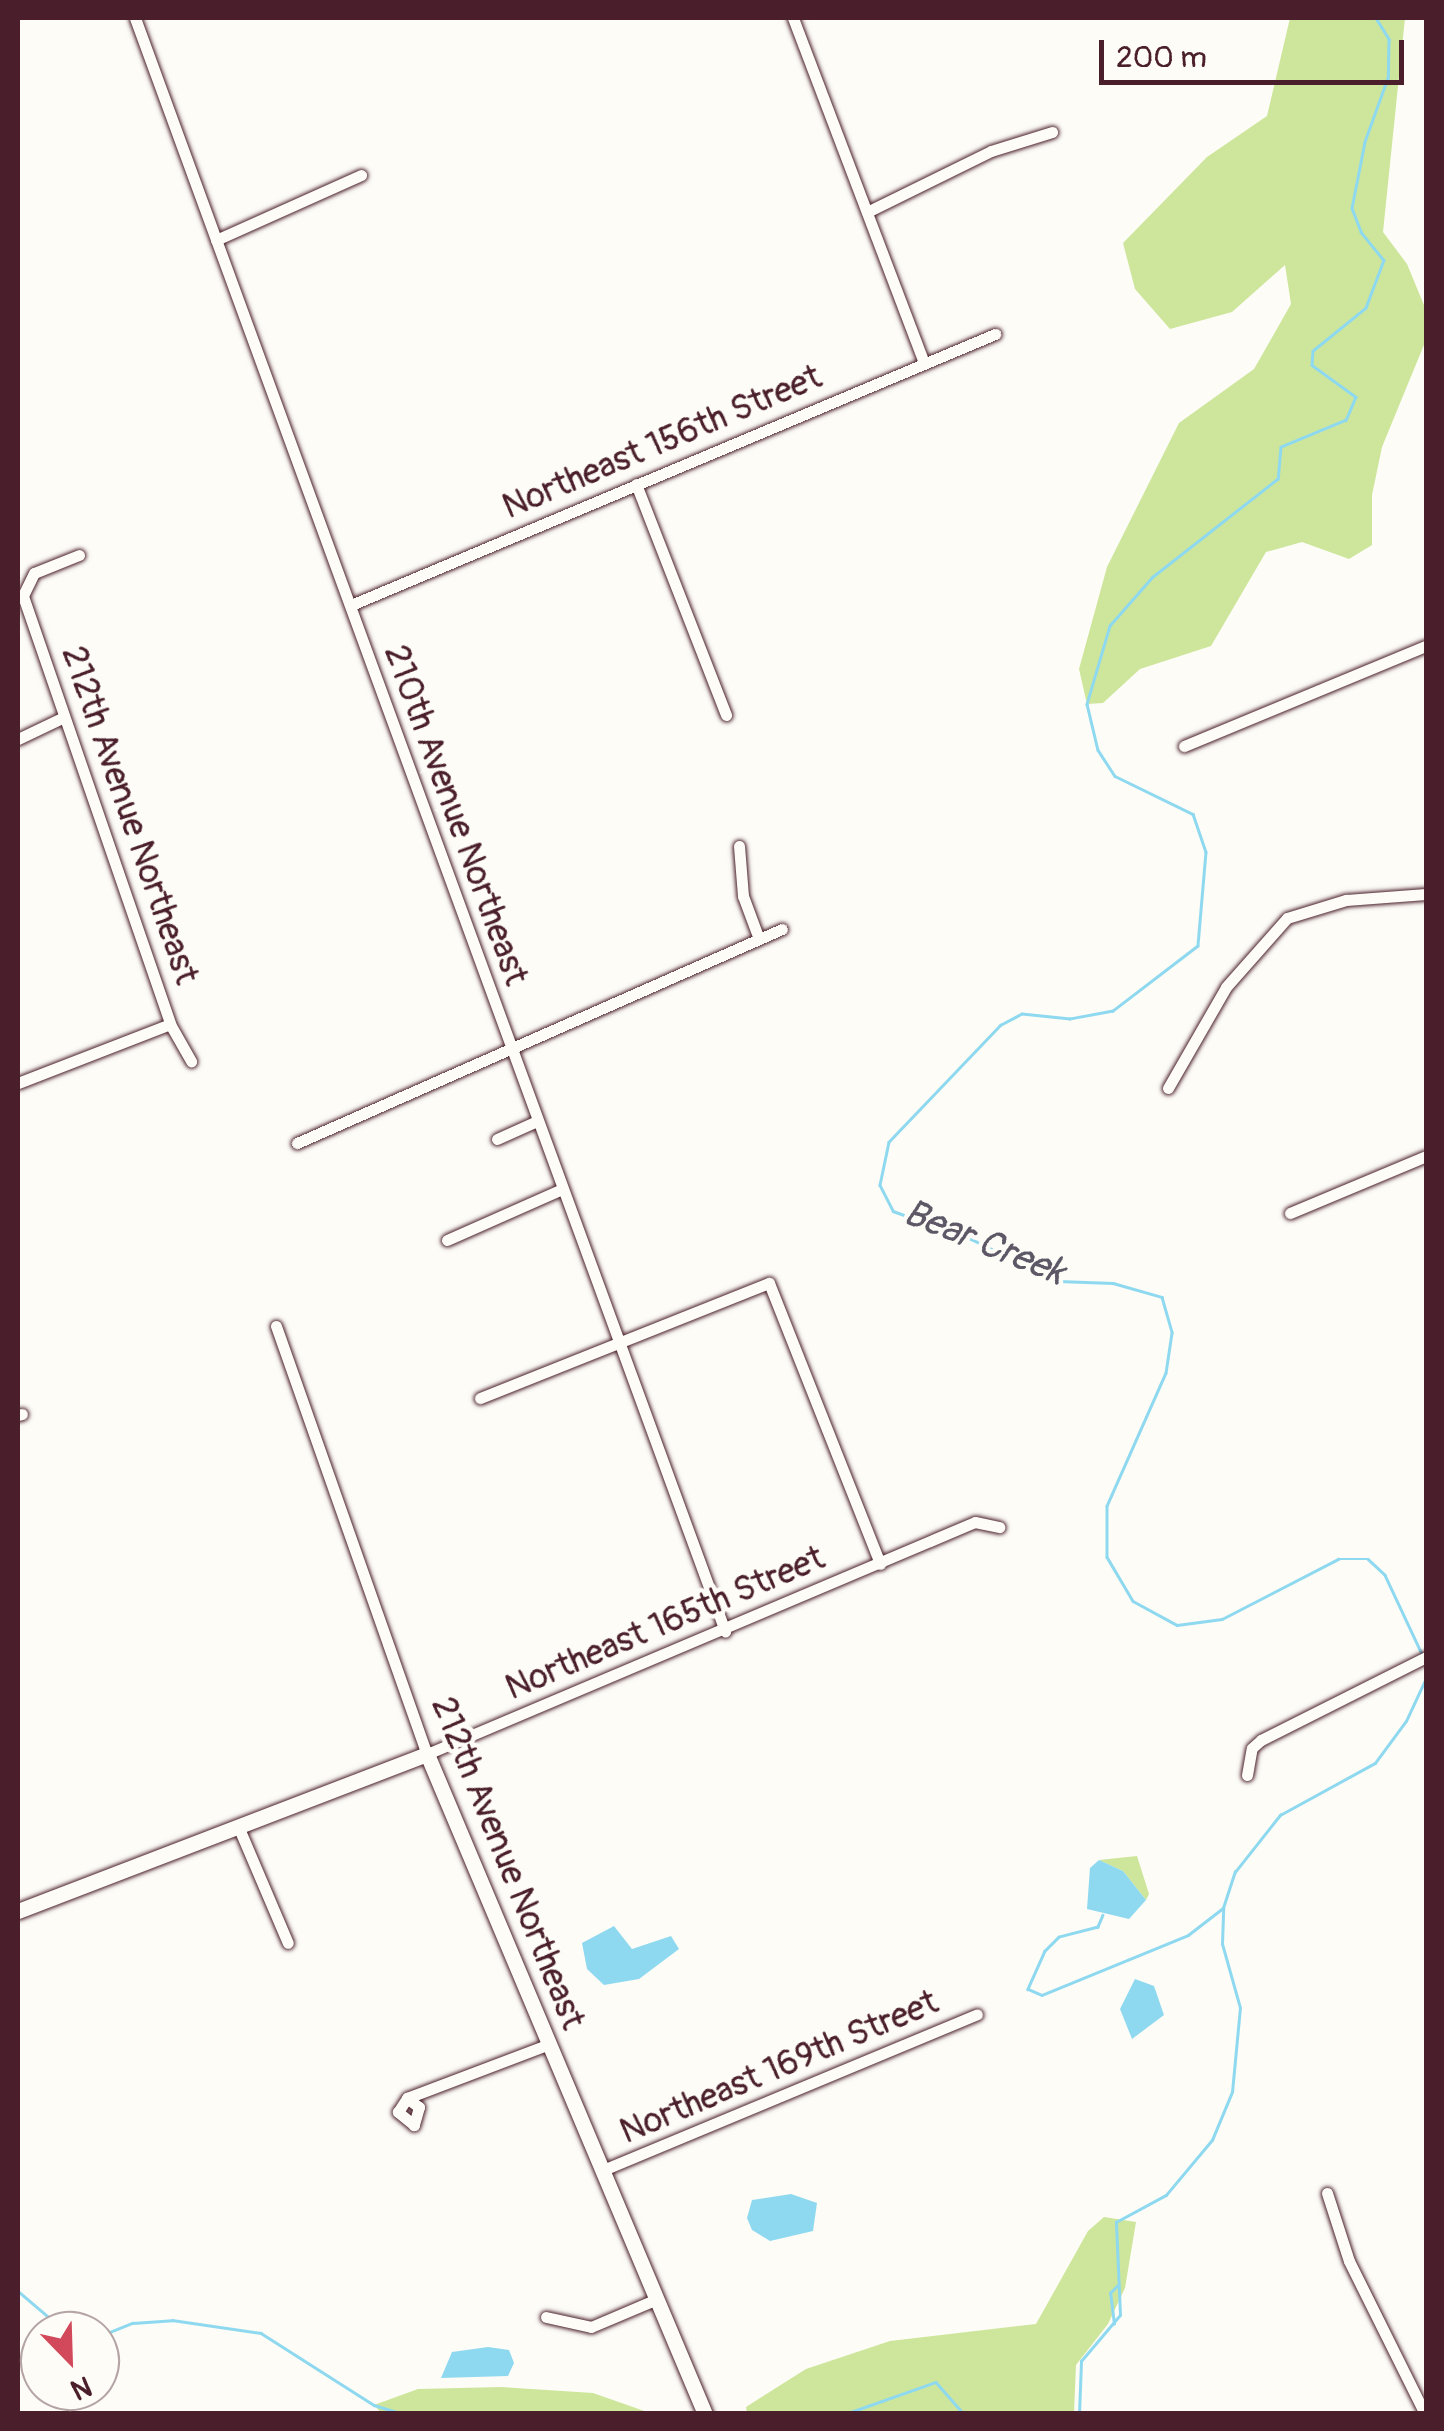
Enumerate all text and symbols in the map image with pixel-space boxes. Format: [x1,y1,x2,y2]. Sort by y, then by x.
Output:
scale bar [1104,20,1409,82]
text: 200 m [1116,39,1207,76]
street label: Northeast 156th Street [496,356,828,528]
street label: 210th Avenue Northeast [375,639,537,991]
street label: 212th Avenue Northeast [52,640,208,990]
water label: Bear Creek [897,1190,1071,1296]
street label: Northeast 165th Street [499,1537,831,1709]
street label: 212th Avenue Northeast [422,1691,594,2035]
street label: Northeast 169th Street [614,1981,944,2153]
north arrow [20,2311,120,2411]
text: N [66,2367,97,2407]

